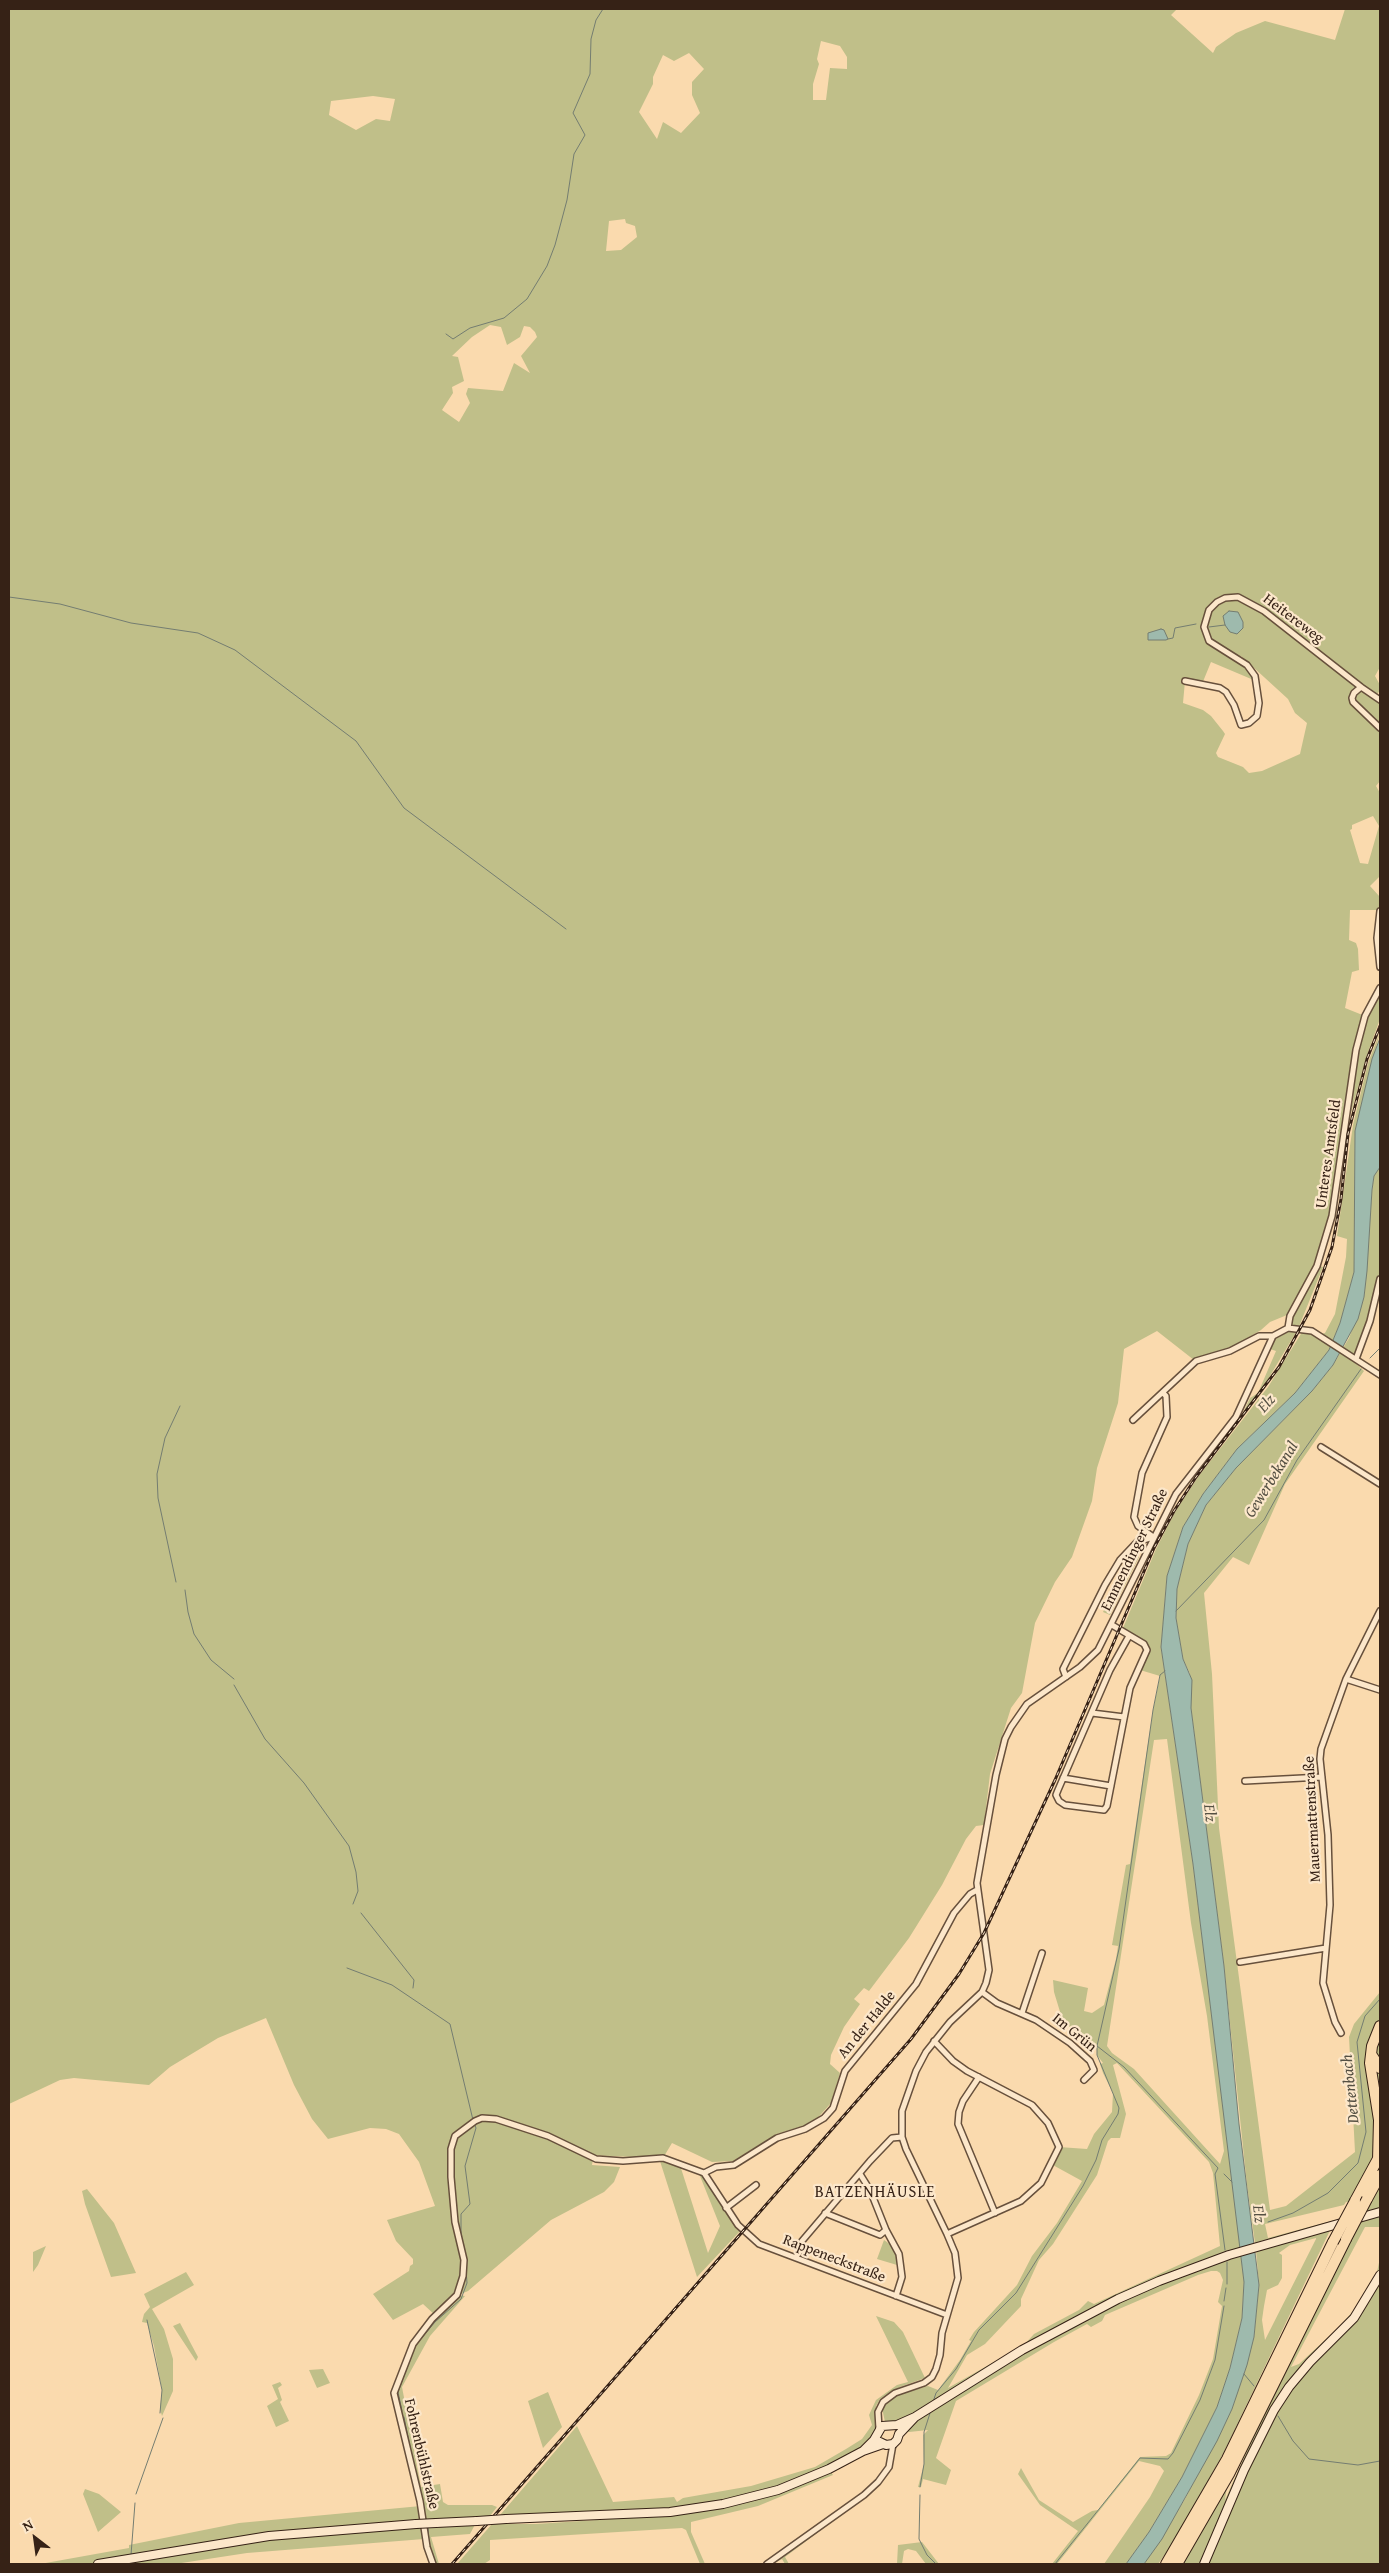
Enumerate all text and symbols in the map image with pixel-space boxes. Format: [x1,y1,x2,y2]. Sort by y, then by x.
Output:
street label: Heitereweg [1259,590,1327,648]
street label: Unteres Amtsfeld [1312,1099,1346,1209]
water label: Elz [1254,1391,1280,1417]
water label: Gewerbekanal [1241,1439,1303,1521]
street label: Emmendinger Straße [1098,1486,1172,1614]
street label: Mauermattenstraße [1301,1755,1325,1883]
water label: Elz [1198,1803,1220,1823]
street label: An der Halde [834,1988,900,2062]
street label: Im Grün [1048,2010,1100,2056]
water label: Dettenbach [1338,2053,1364,2125]
district label: BATZENHÄUSLE [813,2183,937,2203]
water label: Elz [1247,2204,1269,2224]
street label: Rappeneckstraße [780,2231,888,2287]
street label: Fohrenbühlstraße [400,2397,442,2511]
north arrow [10,2513,60,2563]
text: N [18,2514,37,2536]

